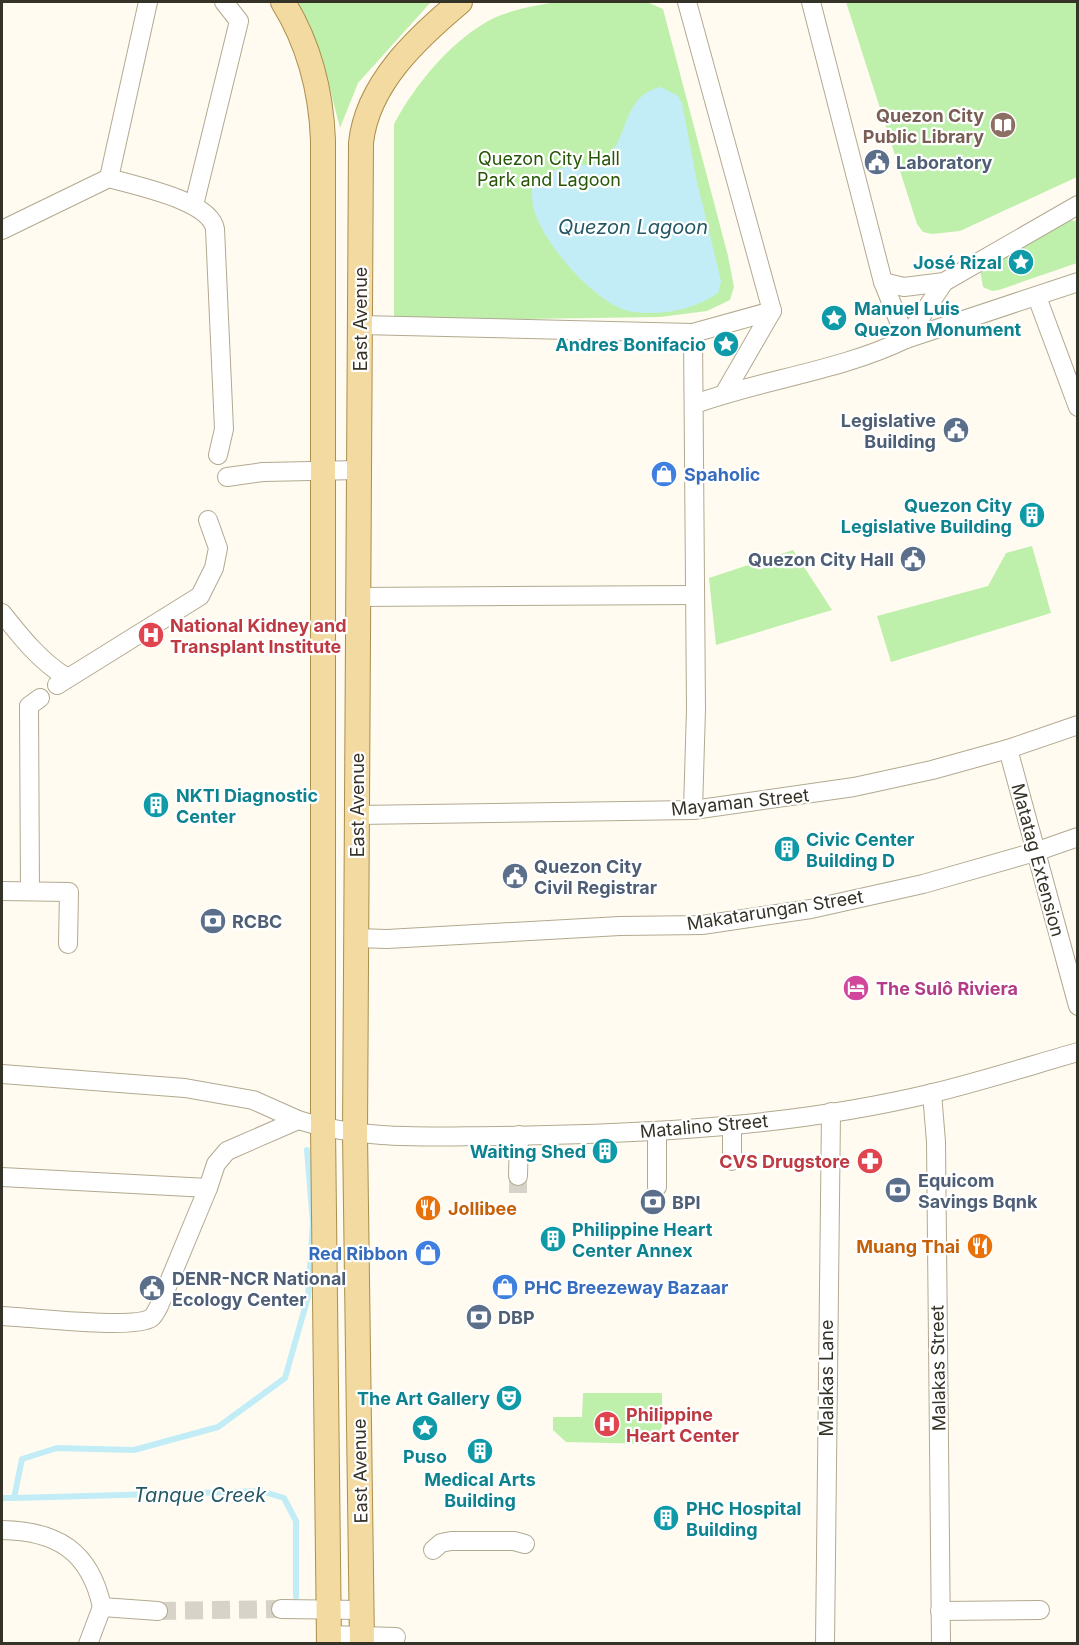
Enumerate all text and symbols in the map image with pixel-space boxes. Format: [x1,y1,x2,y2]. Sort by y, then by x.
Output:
place label: Quezon City Public Library [863,105,984,147]
library icon: Quezon City Public Library [988,110,1018,140]
public building icon: Laboratory [862,147,892,177]
park label: Quezon City Hall Park and Lagoon [477,148,621,190]
place label: Laboratory [896,152,993,173]
water label: Quezon Lagoon [558,215,708,239]
place icon: José Rizal [1006,247,1036,277]
place label: José Rizal [913,252,1002,273]
street label: East Avenue [350,267,371,371]
place label: Manuel Luis Quezon Monument [854,298,1022,340]
place icon: Manuel Luis Quezon Monument [819,303,849,333]
place icon: Andres Bonifacio [711,329,741,359]
place label: Andres Bonifacio [555,334,706,355]
place label: Legislative Building [841,410,936,452]
public building icon: Legislative Building [941,415,971,445]
shop icon: Spaholic [649,459,679,489]
place label: Spaholic [684,464,760,485]
place label: Quezon City Legislative Building [841,495,1012,537]
building icon: Quezon City Legislative Building [1017,500,1047,530]
public building icon: Quezon City Hall [898,544,928,574]
place label: Quezon City Hall [748,549,894,570]
place label: National Kidney and Transplant Institute [170,615,346,657]
hospital icon: National Kidney and Transplant Institute [136,620,166,650]
street label: East Avenue [347,753,368,857]
street label: Matatag Extension [1007,781,1069,939]
street label: Mayaman Street [670,784,810,820]
place label: NKTI Diagnostic Center [176,785,318,827]
building icon: NKTI Diagnostic Center [141,790,171,820]
place label: Civic Center Building D [806,829,914,871]
building icon: Civic Center Building D [772,834,802,864]
place label: Quezon City Civil Registrar [534,856,657,898]
public building icon: Quezon City Civil Registrar [500,861,530,891]
street label: Makatarungan Street [685,886,865,934]
bank icon: RCBC [198,906,228,936]
place label: RCBC [232,911,282,932]
hotel icon: The Sulô Riviera [841,973,871,1003]
place label: The Sulô Riviera [876,978,1018,999]
street label: Matalino Street [639,1110,769,1142]
building icon: Waiting Shed [590,1136,620,1166]
place label: Waiting Shed [470,1141,586,1162]
pharmacy icon: CVS Drugstore [855,1146,885,1176]
place label: CVS Drugstore [719,1151,850,1172]
place label: Equicom Savings Bqnk [918,1170,1038,1212]
bank icon: Equicom Savings Bqnk [883,1175,913,1205]
bank icon: BPI [638,1187,668,1217]
place label: BPI [672,1192,701,1213]
restaurant icon: Jollibee [413,1193,443,1223]
place label: Jollibee [448,1198,517,1219]
place label: Philippine Heart Center Annex [572,1219,713,1261]
building icon: Philippine Heart Center Annex [538,1224,568,1254]
restaurant icon: Muang Thai [965,1231,995,1261]
place label: Muang Thai [856,1236,960,1257]
shop icon: Red Ribbon [413,1238,443,1268]
place label: Red Ribbon [308,1243,408,1264]
place label: DENR-NCR National Ecology Center [172,1268,346,1310]
shop icon: PHC Breezeway Bazaar [490,1272,520,1302]
public building icon: DENR-NCR National Ecology Center [137,1273,167,1303]
place label: PHC Breezeway Bazaar [524,1277,728,1298]
bank icon: DBP [464,1302,494,1332]
street label: Malakas Street [926,1305,950,1431]
place label: DBP [498,1307,535,1328]
street label: Malakas Lane [816,1320,837,1436]
theatre icon: The Art Gallery [494,1383,524,1413]
place label: The Art Gallery [357,1388,490,1409]
place label: Philippine Heart Center [626,1404,739,1446]
hospital icon: Philippine Heart Center [592,1409,622,1439]
place icon: Puso [410,1413,440,1443]
street label: East Avenue [349,1419,371,1523]
building icon: Medical Arts Building [465,1436,495,1466]
place label: Puso [403,1446,447,1467]
place label: Medical Arts Building [424,1469,536,1511]
water label: Tanque Creek [134,1483,267,1507]
place label: PHC Hospital Building [686,1498,802,1540]
building icon: PHC Hospital Building [651,1503,681,1533]

